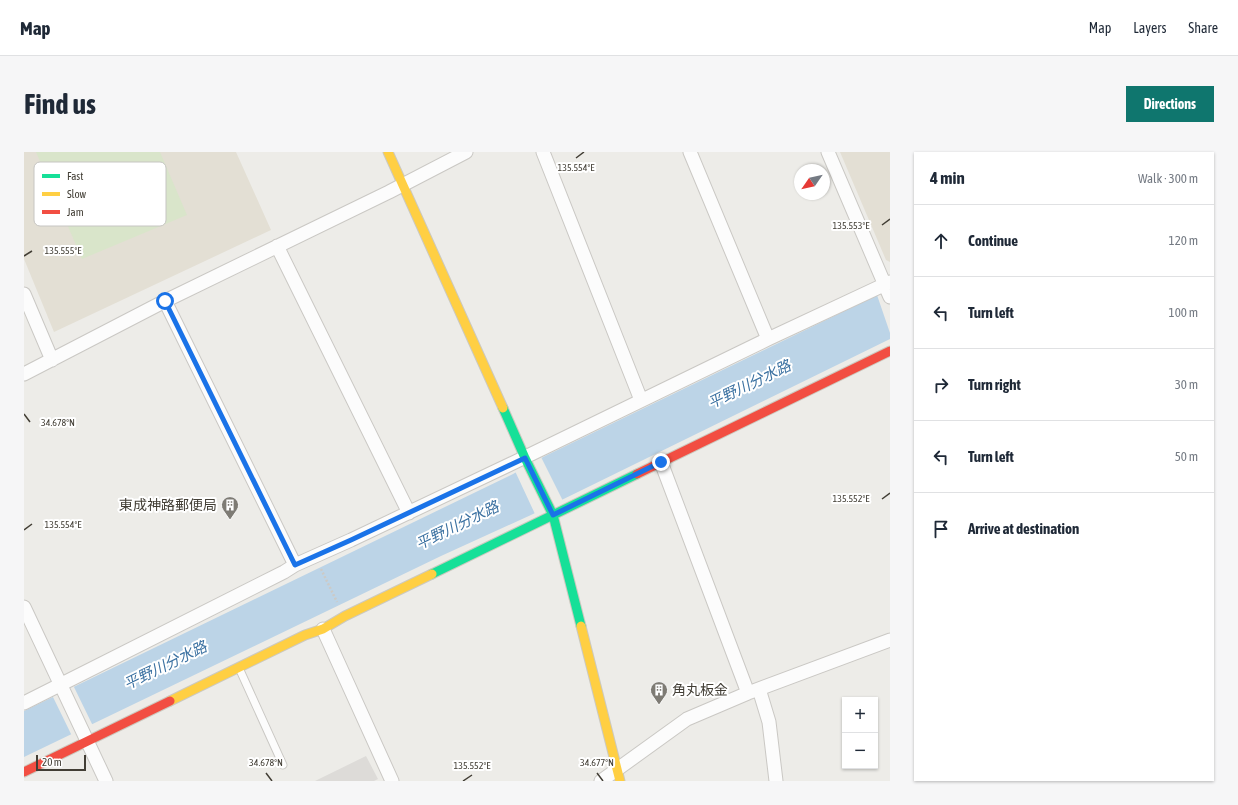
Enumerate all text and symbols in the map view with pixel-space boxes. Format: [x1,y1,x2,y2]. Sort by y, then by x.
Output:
text: Map [20,17,51,39]
text: Map [1089,20,1111,36]
text: Layers [1133,20,1166,36]
text: Share [1188,20,1218,36]
button: Directions [1126,86,1214,122]
text: Find us [24,88,96,120]
legend [34,162,166,226]
text: 135.554°E [558,162,595,173]
north arrow [794,164,830,200]
text: 4 min [930,168,965,188]
text: Fast [67,170,83,182]
text: Walk · 300 m [1138,171,1198,186]
text: Slow [67,188,86,200]
text: Jam [67,206,84,218]
text: 135.553°E [833,220,870,231]
icon: ahead [930,230,952,252]
text: Continue [968,232,1018,249]
text: 120 m [1169,233,1198,248]
text: 135.555°E [45,245,82,256]
route start [156,292,174,310]
icon: left [930,302,952,324]
text: Turn left [968,304,1014,321]
text: 100 m [1169,305,1198,320]
water label: 平野川分水路 [705,356,795,411]
icon: right [930,374,952,396]
text: Turn right [968,376,1021,393]
text: 30 m [1175,377,1198,392]
text: 34.678°N [41,417,75,428]
icon: left [930,446,952,468]
text: Turn left [968,448,1014,465]
text: 50 m [1175,449,1198,464]
route end [652,453,670,471]
text: 135.552°E [833,493,870,504]
building icon: 東成神路郵便局 [220,495,240,520]
place label: 東成神路郵便局 [119,497,217,513]
water label: 平野川分水路 [413,497,503,552]
icon: arrive [930,518,952,540]
text: 135.554°E [45,519,82,530]
text: Arrive at destination [968,520,1079,537]
water label: 平野川分水路 [121,637,211,692]
building icon: 角丸板金 [649,680,669,705]
place label: 角丸板金 [672,682,728,698]
map controls [842,697,878,769]
button: + [842,697,878,733]
button: − [842,733,878,769]
scale bar [36,753,86,772]
text: 20 m [42,756,62,768]
text: 34.678°N [249,757,283,768]
text: 34.677°N [580,757,614,768]
text: 135.552°E [454,760,491,771]

